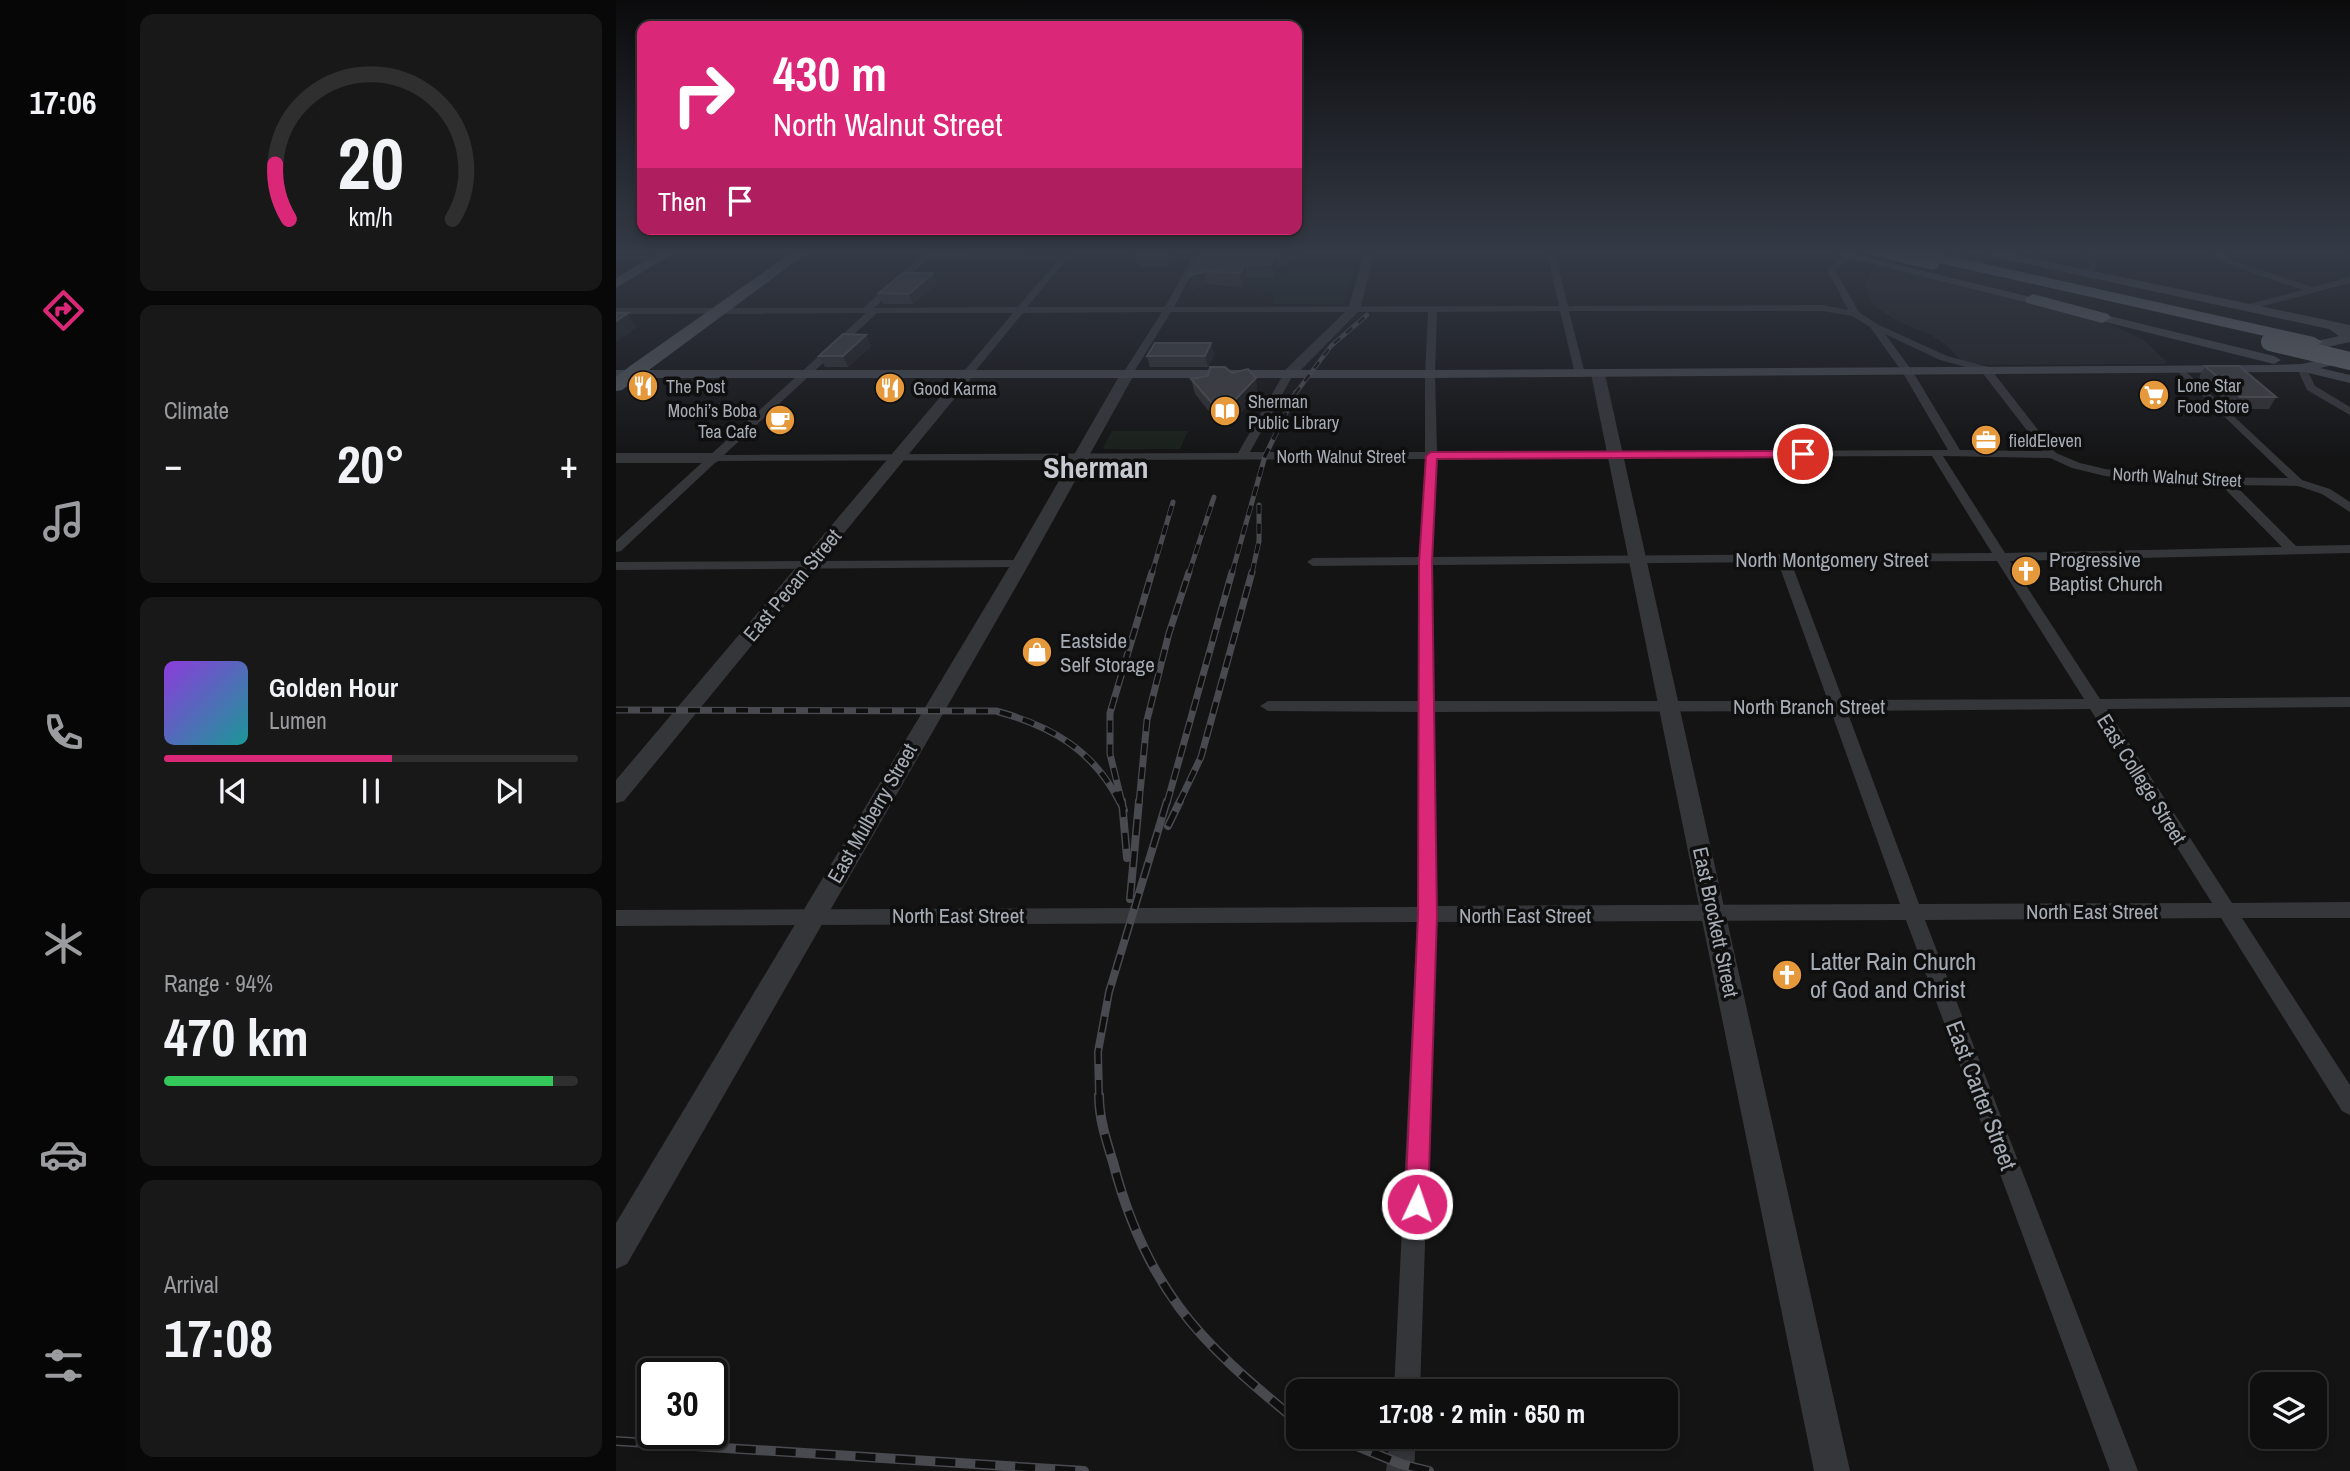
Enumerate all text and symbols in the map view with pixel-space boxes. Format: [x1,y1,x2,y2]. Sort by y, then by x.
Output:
text: 430 m [773,40,887,106]
icon: right [658,49,749,140]
text: 17:06 [29,81,97,124]
text: North Walnut Street [773,103,1002,146]
text: 20 [338,114,404,212]
icon: arrive [721,182,759,220]
text: Then [658,184,707,219]
text: km/h [349,200,393,234]
icon: directions [39,286,88,335]
restaurant icon: The Post [626,369,660,403]
restaurant icon: Good Karma [873,371,907,405]
place label: Lone Star Food Store [2177,373,2249,419]
place label: The Post [666,374,725,399]
place label: Good Karma [913,376,997,401]
supermarket icon: Lone Star Food Store [2137,378,2171,412]
place label: Sherman Public Library [1248,389,1340,435]
library icon: Sherman Public Library [1208,394,1242,428]
text: Climate [164,395,229,426]
place label: Mochi’s Boba Tea Cafe [668,398,757,444]
cafe icon: Mochi’s Boba Tea Cafe [763,403,797,437]
office icon: fieldEleven [1969,423,2003,457]
pin [1773,424,1833,484]
place label: fieldEleven [2009,428,2082,453]
text: 20° [337,429,405,499]
icon: arrive [1784,435,1822,473]
text: − [164,439,182,490]
text: + [560,439,578,490]
street label: North Walnut Street [1276,444,1406,469]
district label: Sherman [1043,447,1149,487]
street label: North Walnut Street [2112,461,2242,493]
icon: music [39,497,88,546]
street label: East Pecan Street [736,522,848,647]
street label: North Montgomery Street [1735,545,1929,574]
place label: Progressive Baptist Church [2049,545,2163,598]
church icon: Progressive Baptist Church [2009,554,2043,588]
place label: Eastside Self Storage [1060,626,1155,679]
shop icon: Eastside Self Storage [1020,635,1054,669]
text: Golden Hour [269,670,398,705]
street label: North Branch Street [1733,692,1885,721]
text: Lumen [269,705,327,736]
icon: phone [39,708,88,757]
street label: East College Street [2090,708,2194,850]
street label: East Mulberry Street [820,738,924,888]
icon: previous [214,772,252,810]
icon: pause [352,772,390,810]
icon: next [490,772,528,810]
street label: East Brockett Street [1686,844,1746,1000]
street label: North East Street [2026,897,2158,926]
street label: North East Street [892,901,1024,930]
street label: North East Street [1459,901,1591,930]
icon: climate [39,919,88,968]
place label: Latter Rain Church of God and Christ [1810,945,1976,1005]
church icon: Latter Rain Church of God and Christ [1770,958,1804,992]
text: Range · 94% [164,968,273,999]
text: 470 km [164,1002,309,1072]
street label: East Carter Street [1939,1016,2025,1175]
icon: car [39,1130,88,1179]
position arrow [1380,1167,1454,1241]
text: Arrival [164,1269,219,1300]
text: 17:08 [164,1303,273,1373]
icon: filters [39,1341,88,1390]
speed limit sign: 30 [637,1358,728,1449]
map controls [2250,1372,2327,1449]
button: layers [2250,1372,2327,1449]
text: 17:08 · 2 min · 650 m [1379,1396,1585,1431]

